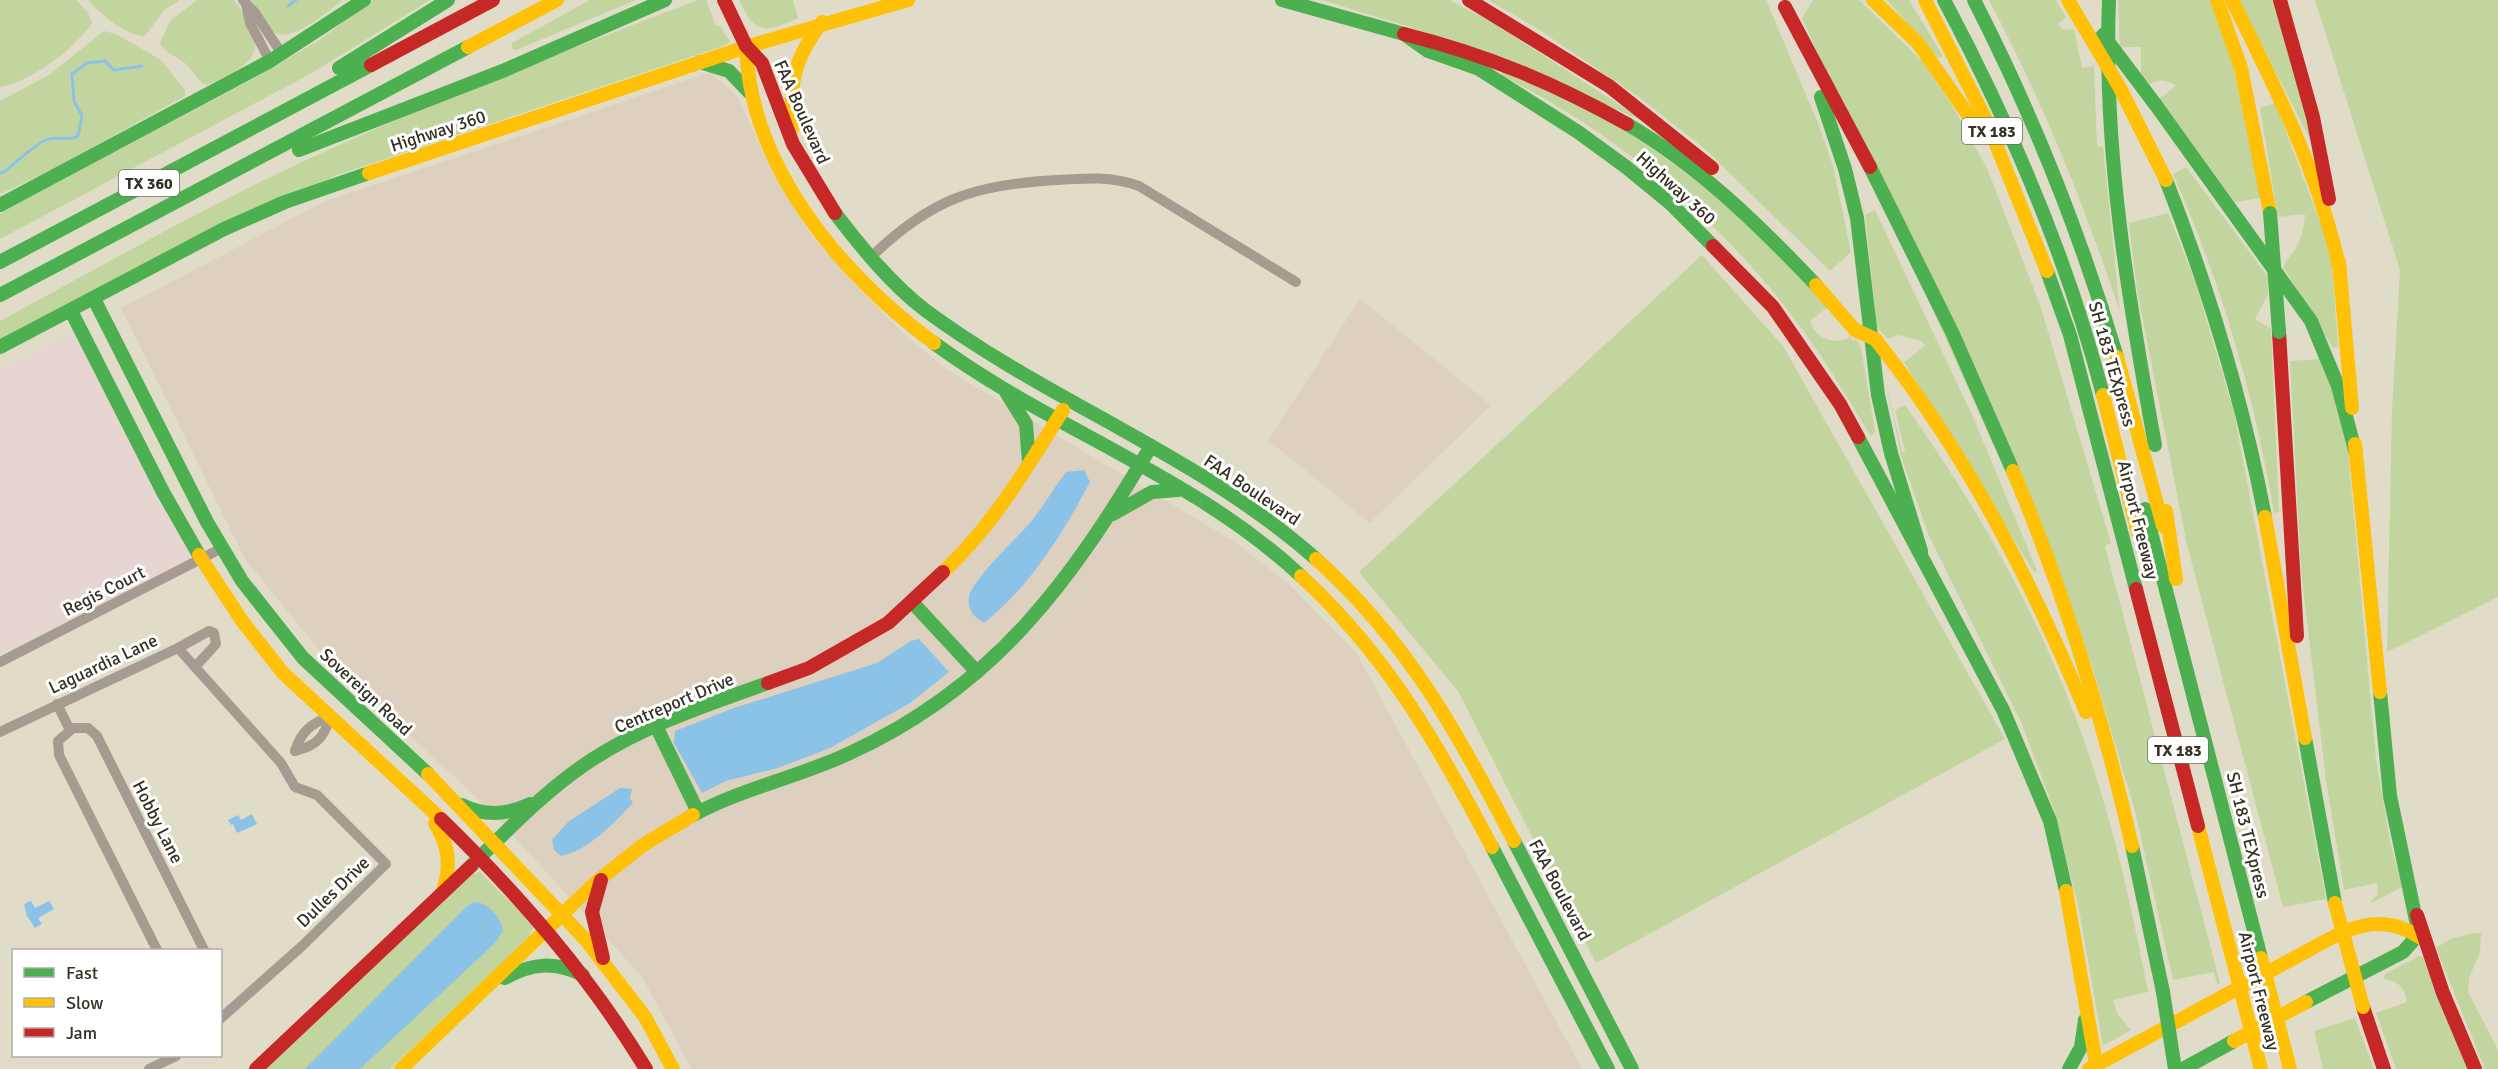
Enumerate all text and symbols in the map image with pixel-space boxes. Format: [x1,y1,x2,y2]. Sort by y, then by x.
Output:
street label: FAA Boulevard [769,57,835,167]
street label: Highway 360 [387,105,489,157]
road number: TX 183 [1962,118,2022,144]
street label: Highway 360 [1632,147,1720,229]
road number: TX 360 [119,170,179,196]
street label: SH 183 TEXpress [2084,299,2140,429]
street label: FAA Boulevard [1200,450,1304,530]
street label: Airport Freeway [2113,458,2164,582]
street label: Regis Court [59,561,149,621]
street label: Laguardia Lane [45,629,161,699]
street label: Sovereign Road [315,644,417,740]
street label: Centreport Drive [611,668,737,738]
road number: TX 183 [2148,737,2208,763]
street label: SH 183 TEXpress [2222,770,2274,901]
street label: Hobby Lane [128,777,188,867]
street label: FAA Boulevard [1524,836,1596,944]
street label: Dulles Drive [292,852,374,932]
street label: Airport Freeway [2234,929,2285,1053]
legend [12,949,222,1057]
text: Fast [66,962,98,984]
text: Slow [66,992,103,1014]
text: Jam [66,1022,97,1044]

